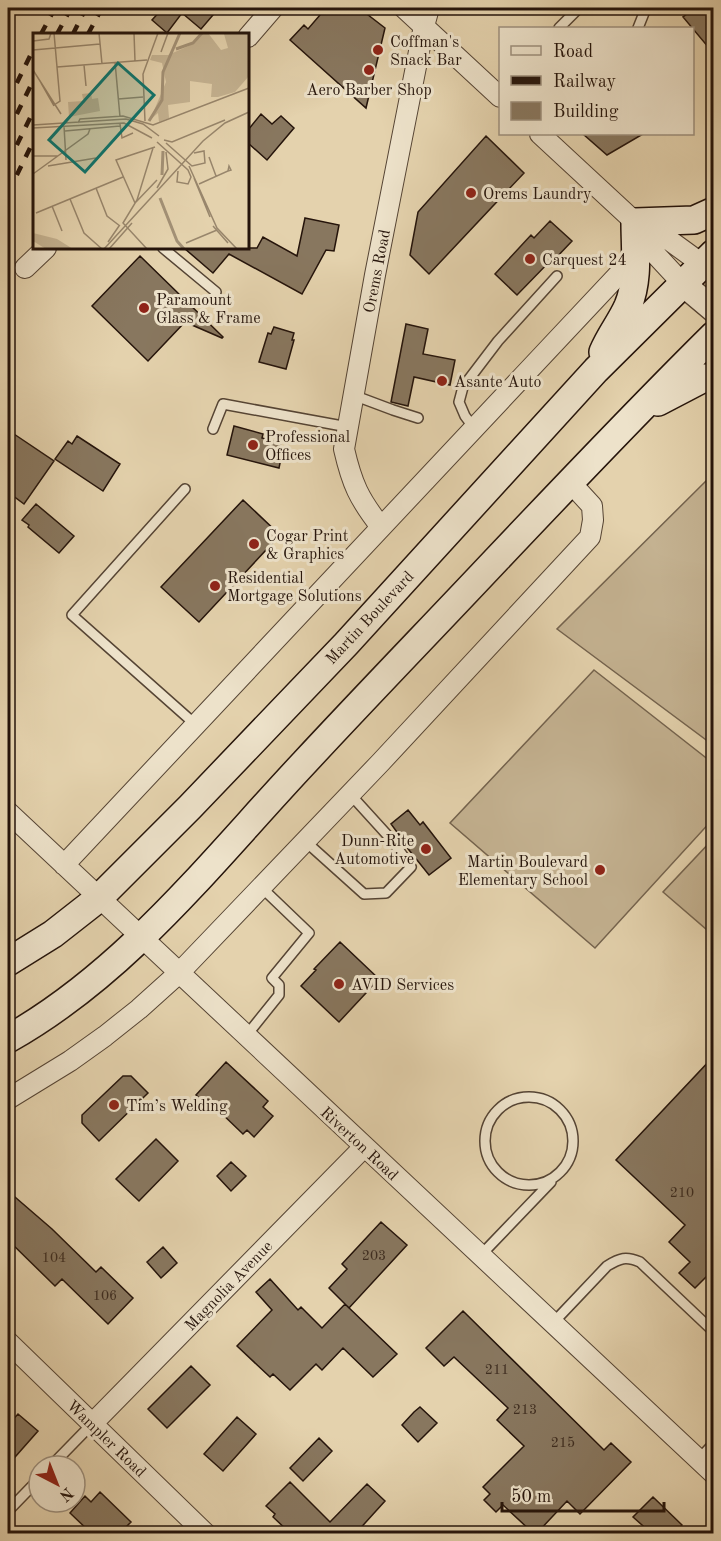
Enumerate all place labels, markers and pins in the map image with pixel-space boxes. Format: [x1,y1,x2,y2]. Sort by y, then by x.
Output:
place label: Coffman's Snack Bar [390,35,462,69]
marker: Coffman's Snack Bar [371,43,385,57]
marker: Aero Barber Shop [362,63,376,77]
place label: Aero Barber Shop [306,83,432,99]
marker: Orems Laundry [464,186,478,200]
place label: Orems Laundry [483,187,592,203]
marker: Carquest 24 [523,252,537,266]
place label: Carquest 24 [542,253,627,269]
place label: Paramount Glass & Frame [156,293,261,327]
marker: Paramount Glass & Frame [137,301,151,315]
marker: Asante Auto [435,374,449,388]
place label: Asante Auto [454,375,542,391]
place label: Professional Offices [265,430,350,464]
marker: Professional Offices [246,438,260,452]
place label: Cogar Print & Graphics [266,529,349,563]
marker: Cogar Print & Graphics [247,537,261,551]
place label: Residential Mortgage Solutions [227,571,362,605]
marker: Residential Mortgage Solutions [208,579,222,593]
place label: Dunn-Rite Automotive [334,834,414,868]
marker: Dunn-Rite Automotive [419,842,433,856]
place label: Martin Boulevard Elementary School [458,855,588,889]
marker: Martin Boulevard Elementary School [593,863,607,877]
marker: AVID Services [332,977,346,991]
place label: AVID Services [351,978,454,994]
marker: Tim’s Welding [107,1098,121,1112]
place label: Tim’s Welding [126,1099,228,1115]

